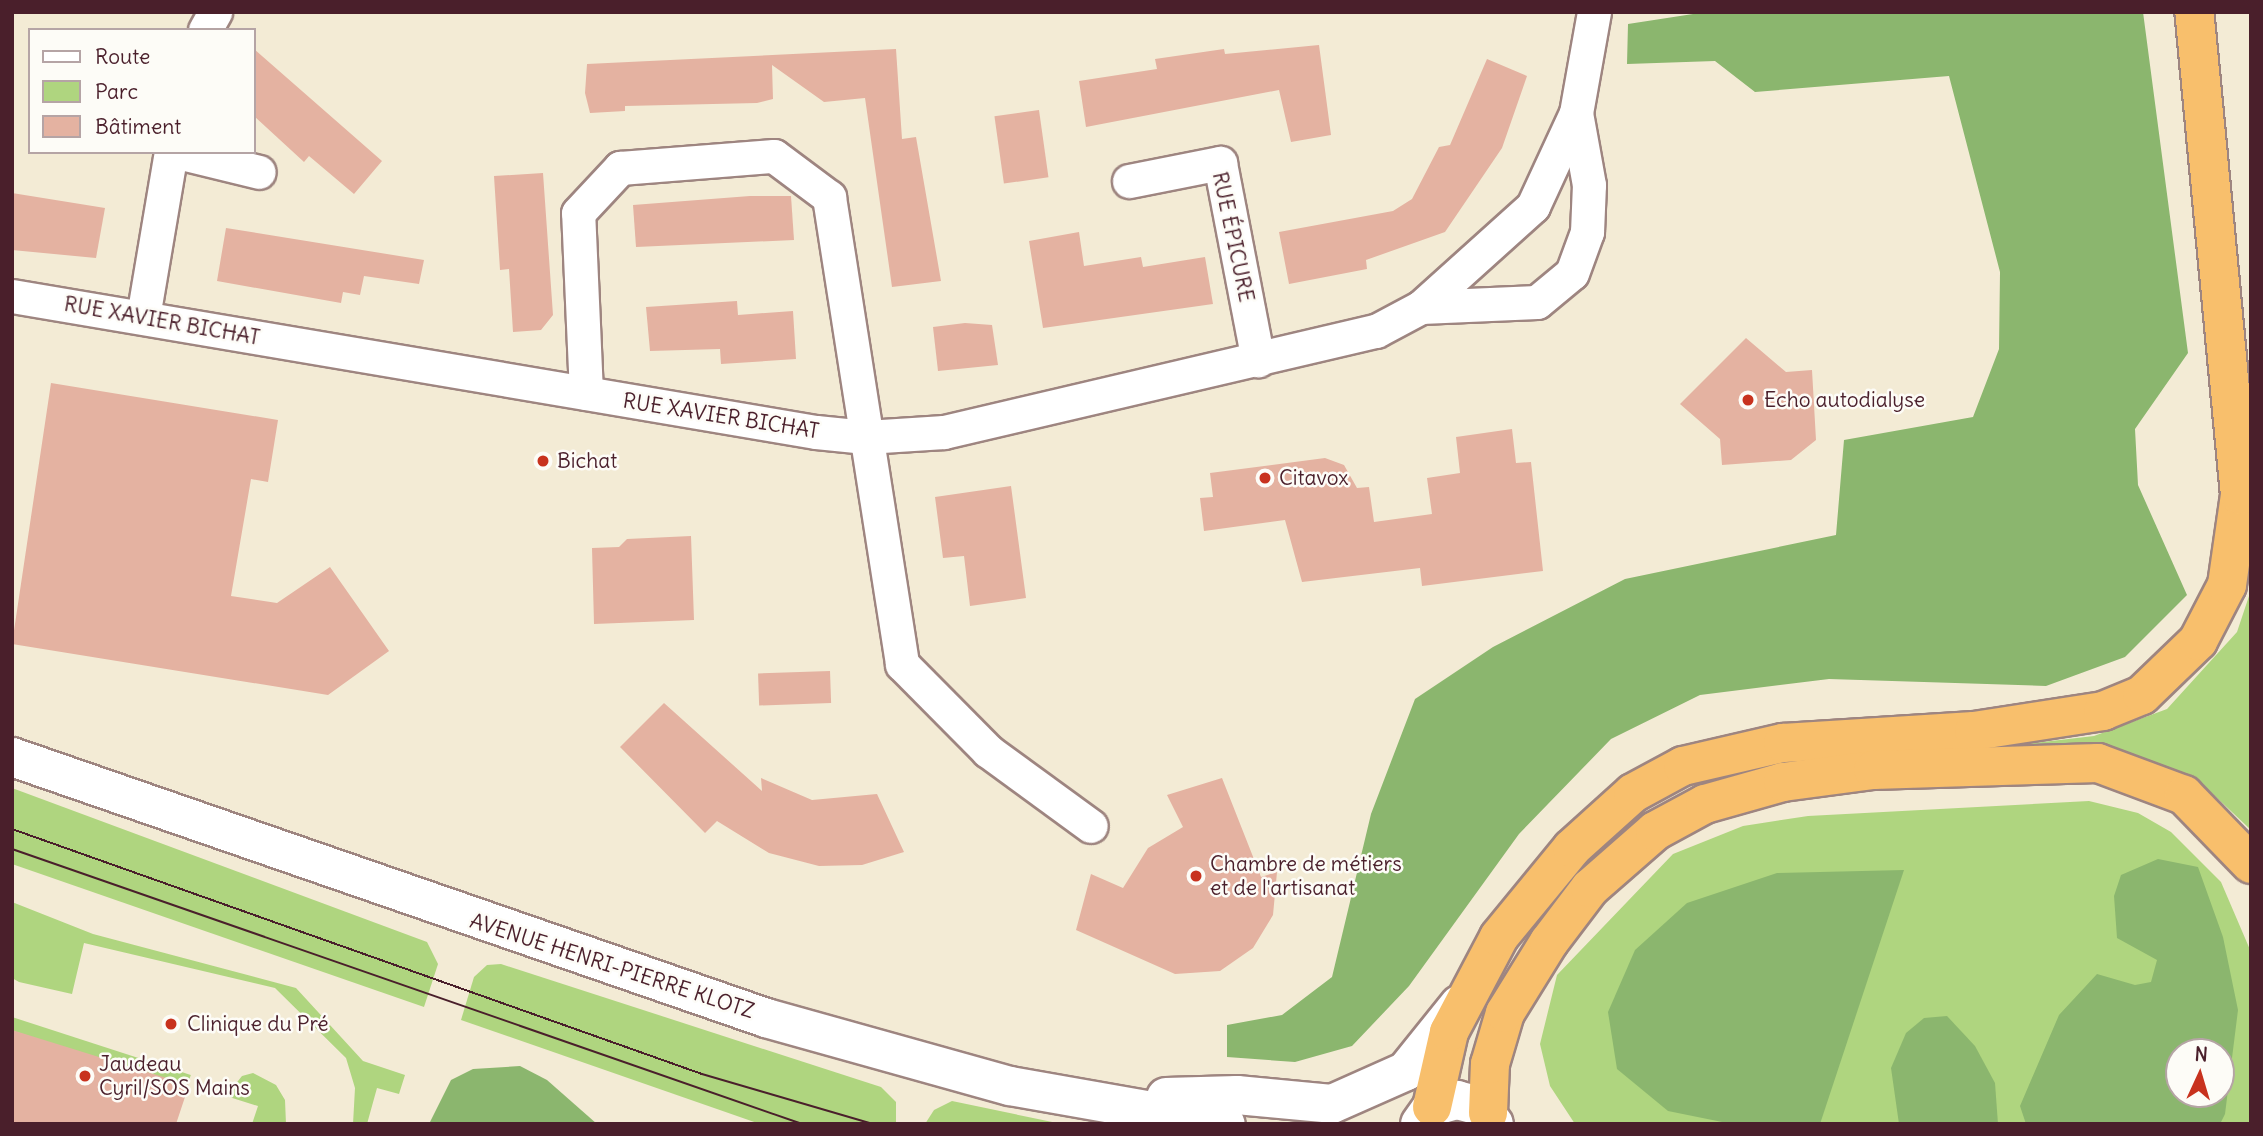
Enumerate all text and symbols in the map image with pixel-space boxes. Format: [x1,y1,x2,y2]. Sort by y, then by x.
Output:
legend [28,28,256,154]
text: Route [95,43,150,70]
text: Parc [95,78,138,105]
text: Bâtiment [95,113,181,140]
street label: RUE ÉPICURE [1207,170,1259,304]
street label: RUE XAVIER BICHAT [62,291,262,351]
place label: Echo autodialyse [1764,387,1925,413]
street label: RUE XAVIER BICHAT [621,388,821,444]
marker: Echo autodialyse [1738,390,1758,410]
place label: Bichat [557,448,617,474]
marker: Bichat [535,453,551,469]
place label: Citavox [1279,465,1349,491]
marker: Citavox [1257,470,1273,486]
place label: Chambre de métiers et de l'artisanat [1210,851,1402,901]
marker: Chambre de métiers et de l'artisanat [1188,868,1204,884]
street label: AVENUE HENRI-PIERRE KLOTZ [467,908,757,1024]
place label: Clinique du Pré [187,1011,329,1037]
marker: Clinique du Pré [161,1014,181,1034]
north arrow [2165,1038,2235,1108]
text: N [2194,1042,2209,1066]
place label: Jaudeau Cyril/SOS Mains [99,1051,250,1101]
marker: Jaudeau Cyril/SOS Mains [77,1068,93,1084]

